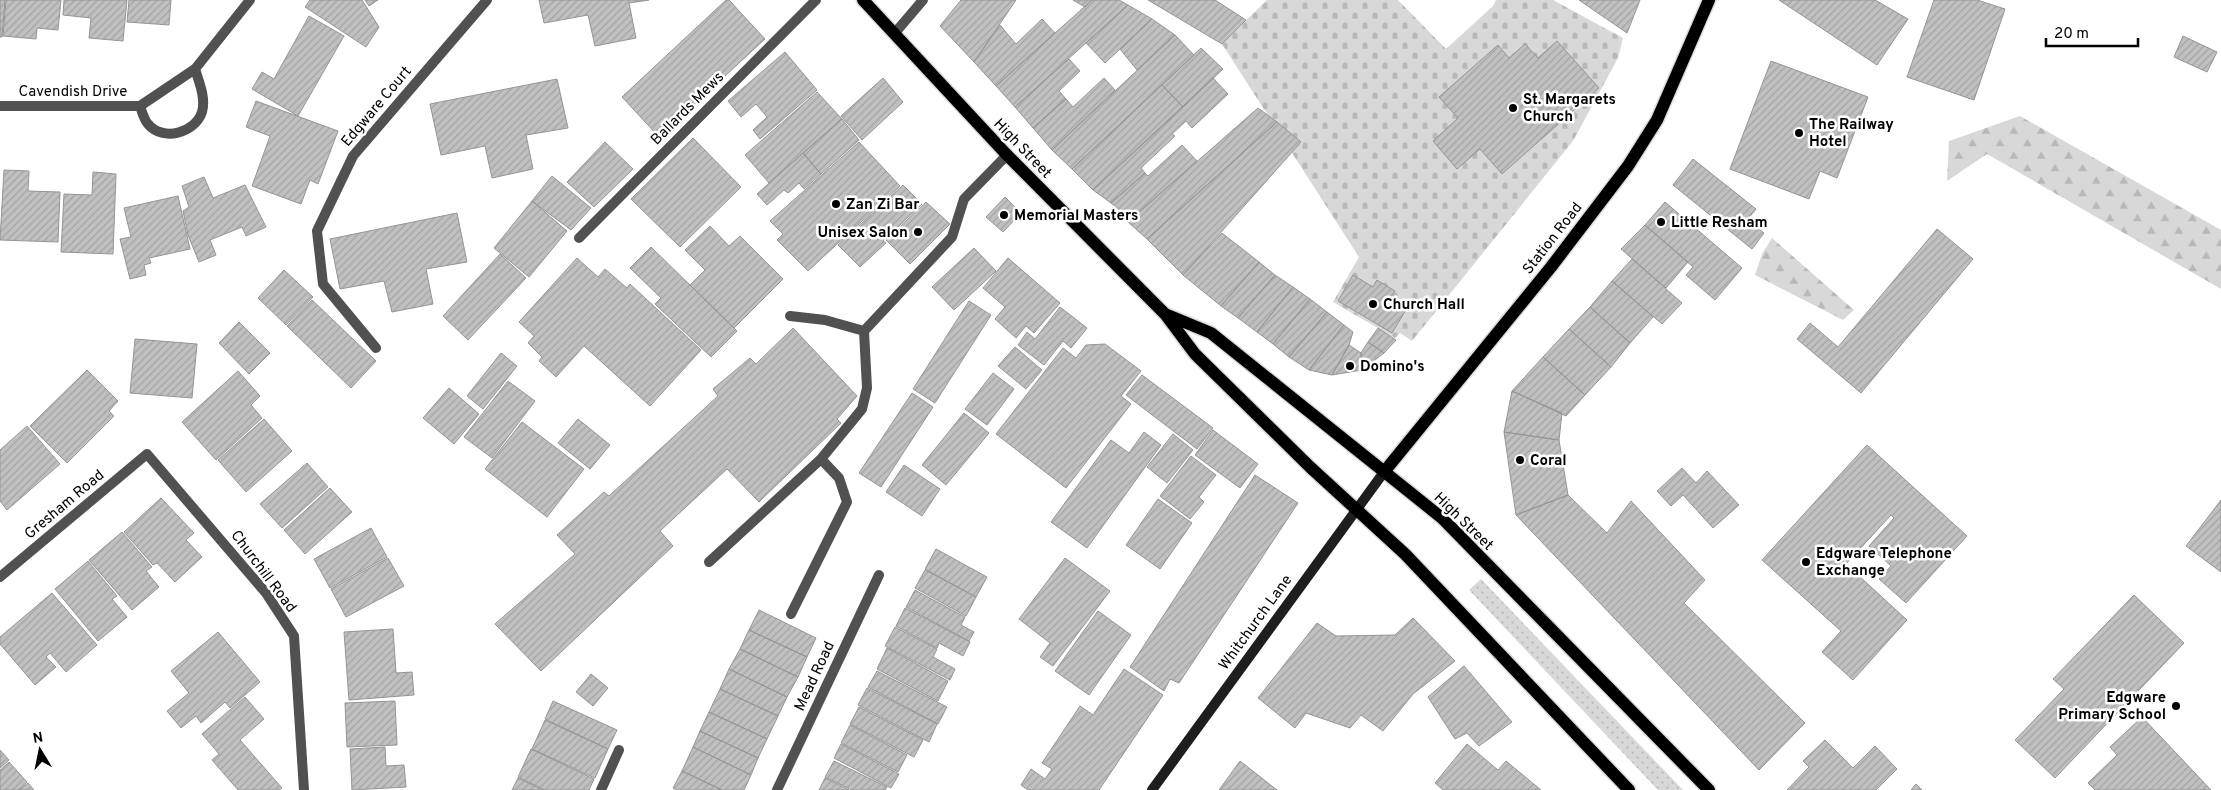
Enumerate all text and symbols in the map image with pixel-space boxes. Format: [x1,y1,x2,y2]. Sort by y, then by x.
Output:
scale bar [2046,15,2138,47]
text: 20 m [2054,25,2089,44]
street label: Edgware Court [338,63,416,151]
street label: Ballards Mews [647,68,729,150]
street label: Cavendish Drive [19,83,127,102]
place label: St. Margarets Church [1523,91,1616,127]
marker: St. Margarets Church [1507,102,1519,114]
street label: High Street [989,115,1055,183]
place label: The Railway Hotel [1809,116,1894,152]
marker: The Railway Hotel [1793,127,1805,139]
place label: Zan Zi Bar [846,196,920,215]
marker: Zan Zi Bar [830,198,842,210]
street label: Station Road [1519,199,1587,279]
place label: Memorial Masters [1014,207,1138,226]
marker: Memorial Masters [998,209,1010,221]
place label: Little Resham [1671,214,1768,233]
marker: Little Resham [1655,216,1667,228]
place label: Unisex Salon [817,224,908,243]
marker: Unisex Salon [912,226,924,238]
place label: Church Hall [1383,296,1465,315]
marker: Church Hall [1367,298,1379,310]
place label: Domino's [1360,358,1425,377]
marker: Domino's [1344,360,1356,372]
place label: Coral [1530,452,1567,471]
marker: Coral [1514,454,1526,466]
street label: Gresham Road [21,466,109,544]
street label: High Street [1429,489,1497,555]
street label: Churchill Road [226,527,300,617]
place label: Edgware Telephone Exchange [1816,545,1952,581]
marker: Edgware Telephone Exchange [1800,556,1812,568]
street label: Whitchurch Lane [1215,572,1297,674]
street label: Mead Road [791,639,840,715]
place label: Edgware Primary School [2058,689,2166,725]
marker: Edgware Primary School [2170,700,2182,712]
north arrow [15,725,65,775]
text: N [32,729,44,748]

